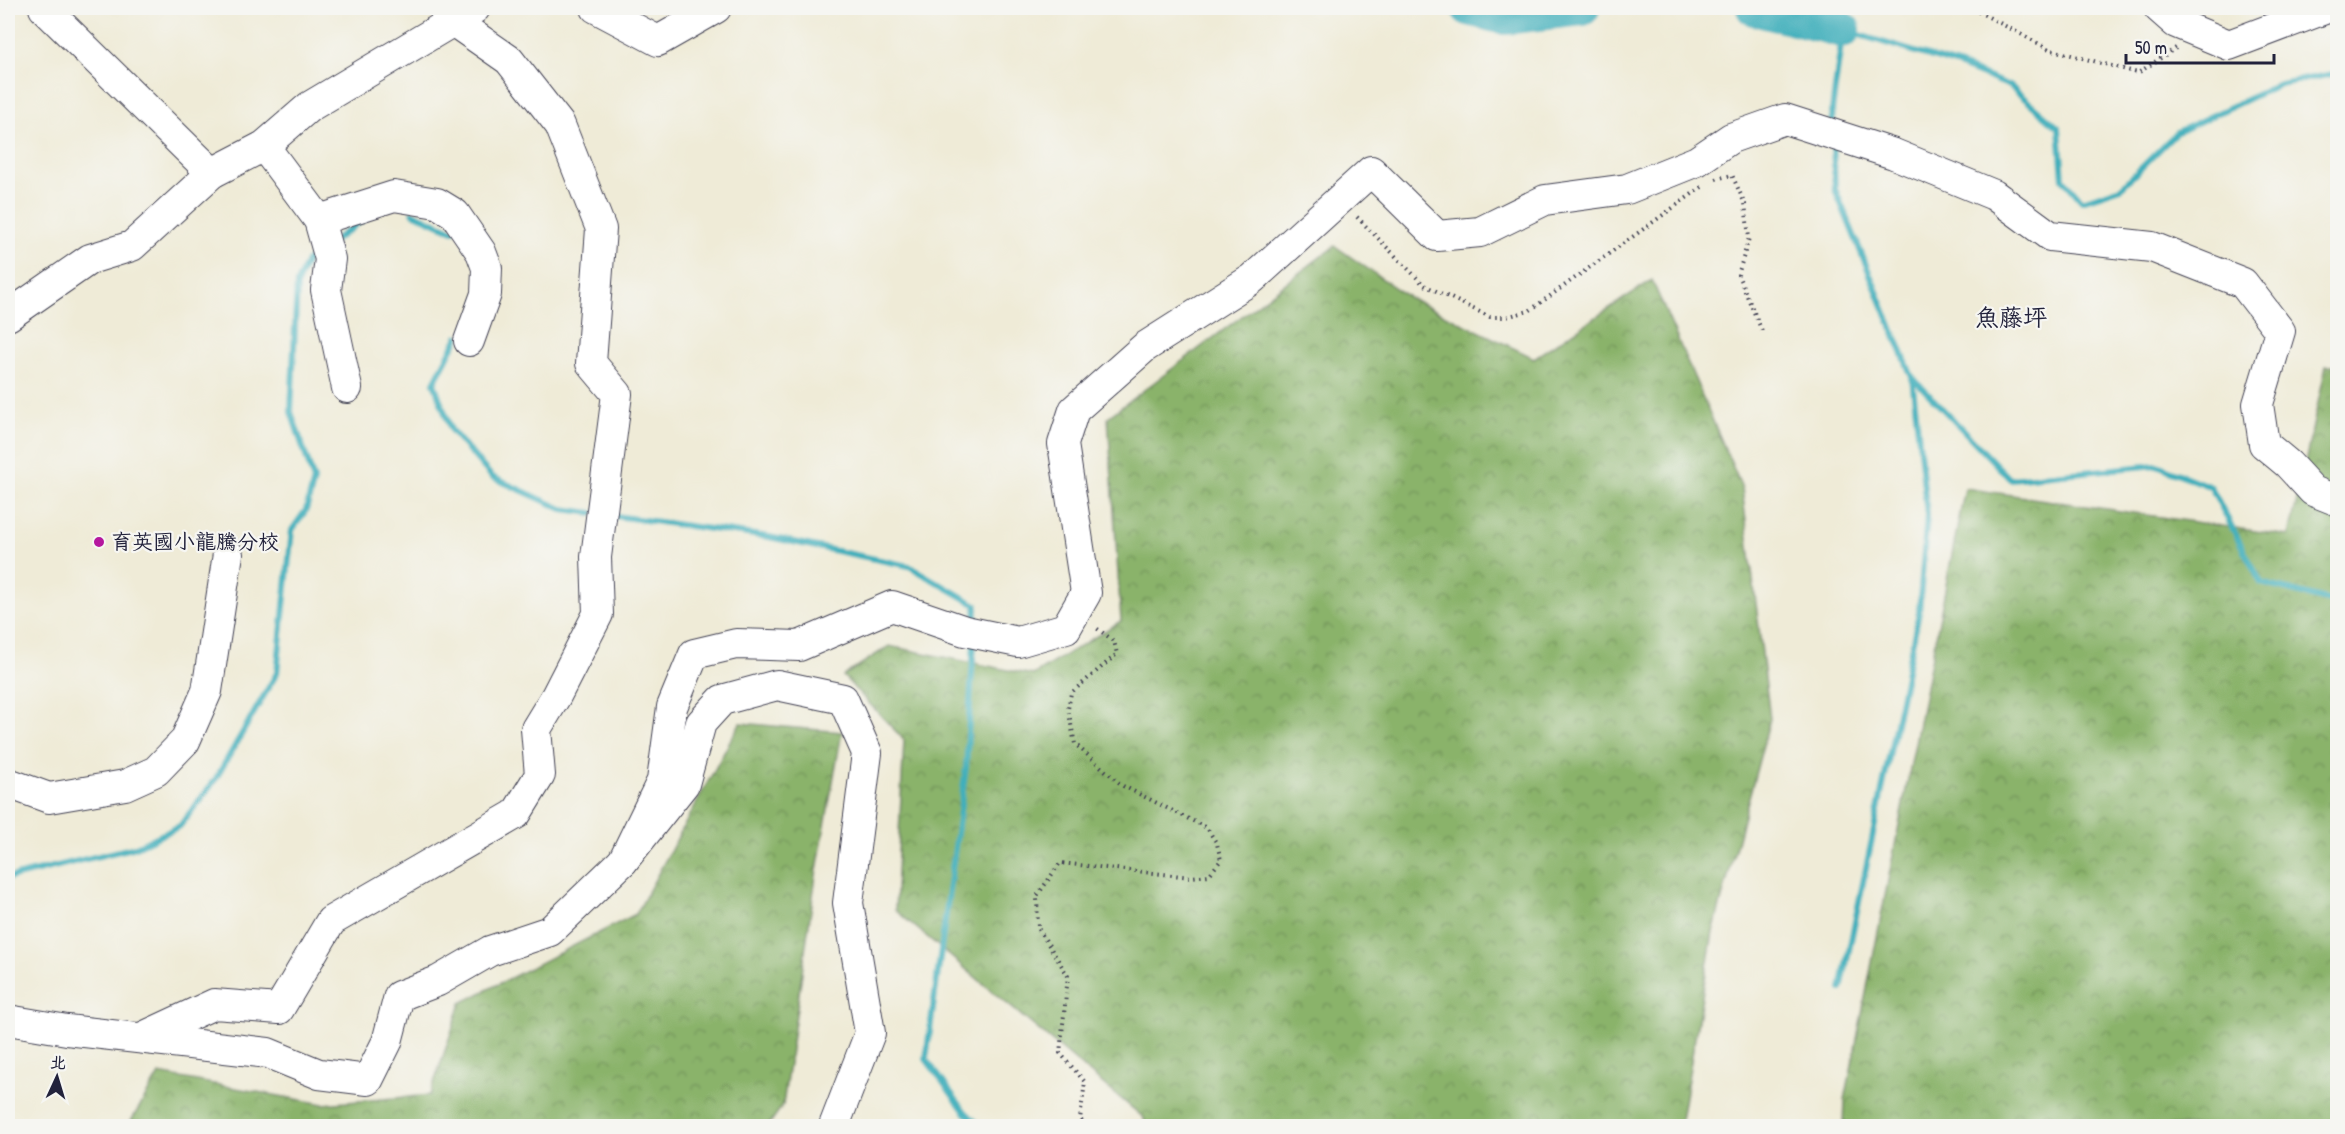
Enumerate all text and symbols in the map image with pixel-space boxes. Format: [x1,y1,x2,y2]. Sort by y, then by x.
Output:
scale bar [2126,27,2274,65]
text: 50 m [2135,35,2167,60]
district label: 魚藤坪 [1975,301,2047,333]
place label: 育英國小龍騰分校 [111,527,279,556]
marker: 育英國小龍騰分校 [92,535,106,549]
north arrow [27,1047,87,1107]
text: 北 [49,1051,67,1074]

